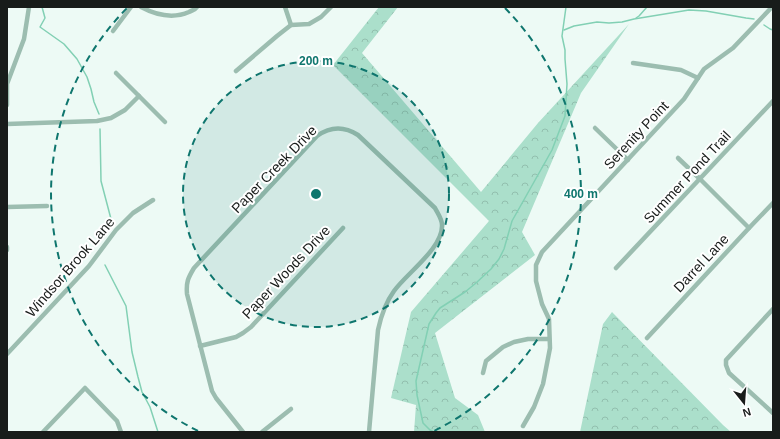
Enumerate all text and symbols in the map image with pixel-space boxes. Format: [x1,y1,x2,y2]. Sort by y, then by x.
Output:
text: 200 m [299,54,333,68]
street label: Serenity Point [600,98,672,172]
street label: Paper Creek Drive [228,122,320,216]
street label: Summer Pond Trail [640,128,734,226]
centre of rings [309,187,323,201]
text: 400 m [564,187,598,201]
street label: Windsor Brook Lane [22,214,118,320]
street label: Paper Woods Drive [239,222,333,322]
street label: Darrel Lane [670,231,732,295]
north arrow [724,383,764,423]
text: N [741,406,752,419]

